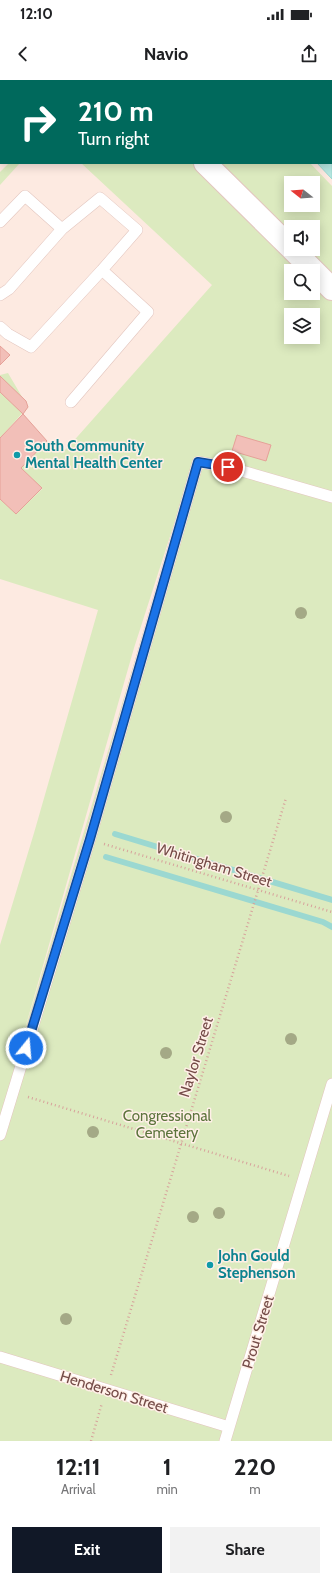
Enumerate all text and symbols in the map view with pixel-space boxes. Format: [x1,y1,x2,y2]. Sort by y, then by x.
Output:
text: 12:10 [20,5,53,23]
icon: back [12,43,34,65]
text: Navio [144,43,188,65]
icon: share [298,43,320,65]
text: 210 m [78,94,154,128]
icon: right [12,96,64,148]
text: Turn right [78,128,149,150]
north arrow [284,176,320,212]
map controls [284,176,320,344]
button: sound [284,220,320,256]
button: search [284,264,320,300]
button: layers [284,308,320,344]
place label: South Community Mental Health Center [25,437,163,472]
marker: South Community Mental Health Center [12,450,22,460]
pin [211,450,245,484]
icon: arrive [217,456,239,478]
street label: Whitingham Street [154,839,274,891]
street label: Naylor Street [175,1015,217,1099]
position arrow [5,1027,47,1069]
park label: Congressional Cemetery [123,1107,212,1142]
place label: John Gould Stephenson [217,1247,295,1282]
marker: John Gould Stephenson [205,1260,215,1270]
street label: Prout Street [238,1293,278,1371]
street label: Henderson Street [58,1367,170,1417]
text: 12:11 [56,1452,101,1481]
text: 1 [163,1452,172,1481]
text: 220 [234,1452,276,1481]
text: Arrival [61,1481,96,1497]
text: min [156,1481,178,1497]
text: m [249,1481,261,1497]
button: Exit [12,1527,162,1573]
button: Share [170,1527,320,1573]

